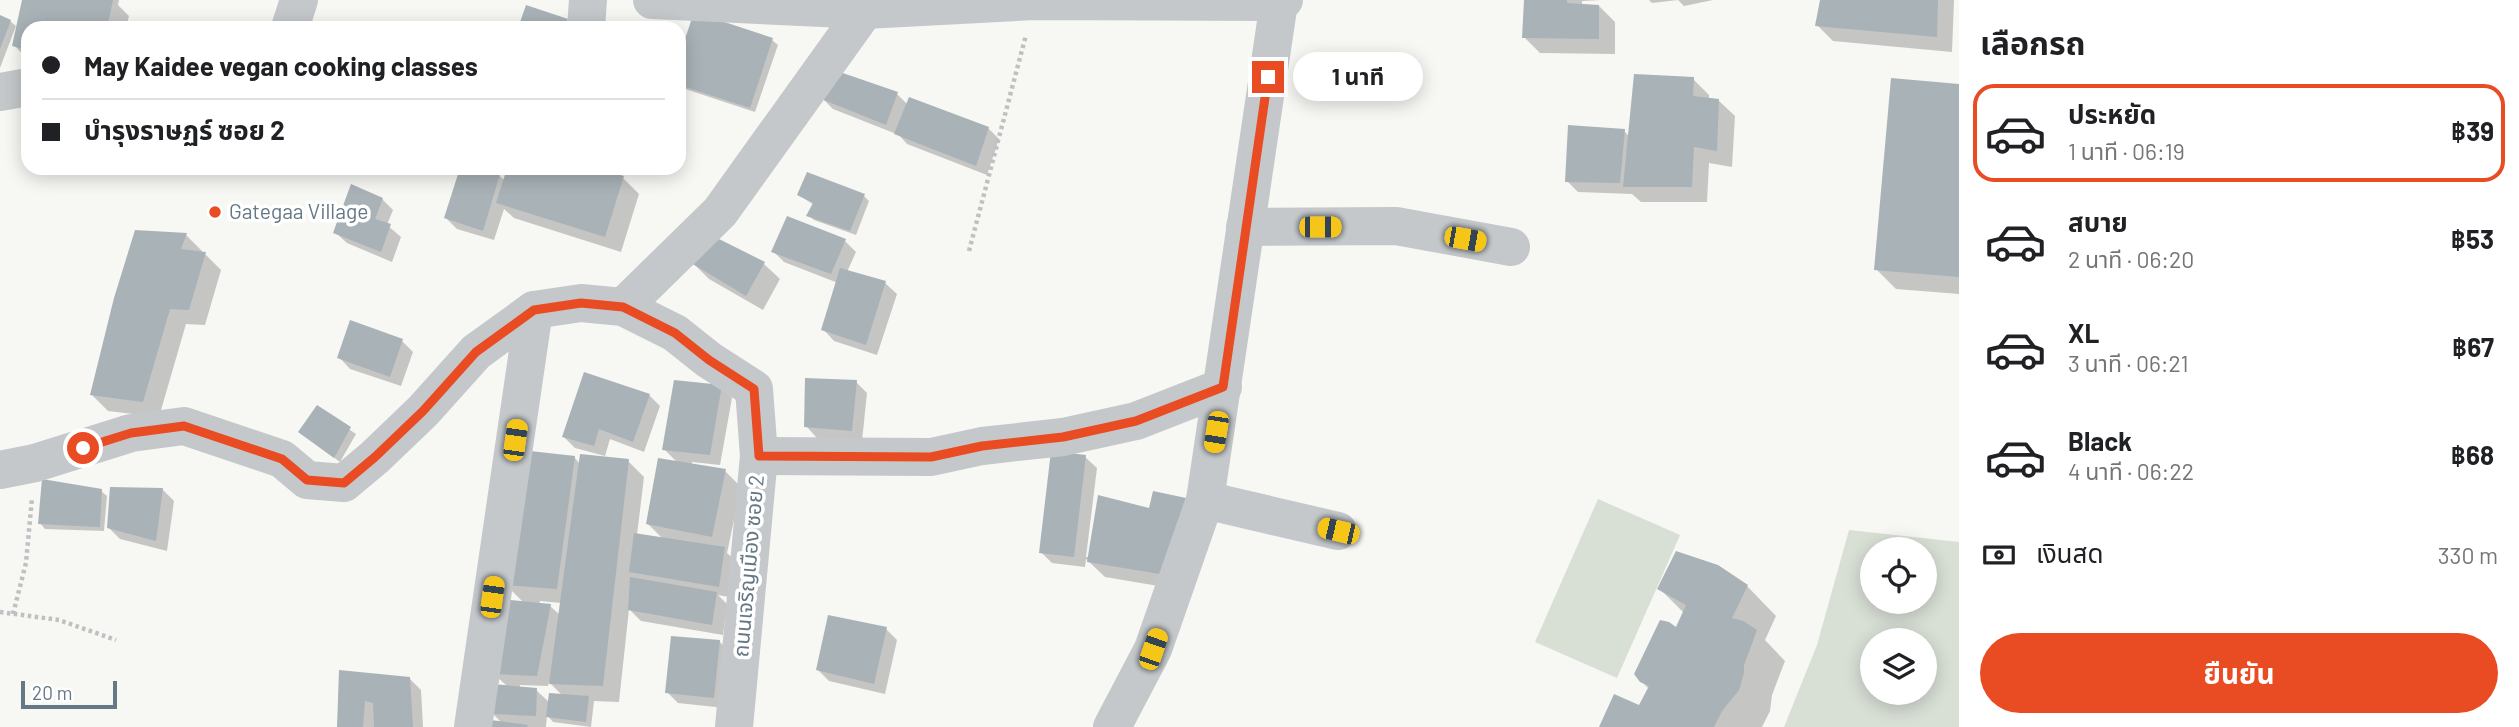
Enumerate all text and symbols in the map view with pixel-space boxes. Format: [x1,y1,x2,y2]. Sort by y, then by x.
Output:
text: เลือกรถ [1980,23,2085,61]
text: May Kaidee vegan cooking classes [84,50,478,81]
callout: 1 นาที [1292,52,1422,102]
route end [1252,61,1284,93]
text: 1 นาที [1332,62,1384,90]
text: ประหยัด [2068,98,2156,129]
icon: car [1984,102,2047,165]
text: บำรุงราษฏร์ ซอย 2 [84,114,285,145]
text: ฿39 [2451,115,2494,146]
text: 1 นาที · 06:19 [2068,137,2185,165]
place label: Gategaa Village [229,198,368,223]
marker: Gategaa Village [207,204,223,220]
text: สบาย [2068,206,2128,237]
icon: car [1984,210,2047,273]
car [1300,217,1342,238]
text: ฿53 [2451,223,2494,254]
car [1443,225,1488,253]
text: 2 นาที · 06:20 [2068,245,2194,273]
text: XL [2068,317,2099,348]
icon: car [1984,318,2047,381]
text: ฿67 [2452,331,2494,362]
text: 3 นาที · 06:21 [2068,349,2189,377]
car [1203,410,1230,454]
car [502,418,529,462]
text: Black [2068,425,2132,456]
icon: car [1984,426,2047,489]
route start [67,432,99,464]
text: ฿68 [2451,439,2494,470]
text: 4 นาที · 06:22 [2068,457,2194,485]
street label: ถนนเจริญเมือง ซอย 2 [727,474,768,658]
car [1316,516,1361,546]
icon: cash [1980,536,2018,574]
map controls [1860,537,1937,705]
button: locate [1860,537,1937,614]
text: เงินสด [2036,537,2103,568]
text: 330 m [2438,541,2498,569]
car [479,575,506,619]
car [1137,626,1170,672]
button: layers [1860,628,1937,705]
button: ยืนยัน [1980,633,2498,713]
scale bar [21,678,117,710]
text: 20 m [32,681,72,704]

